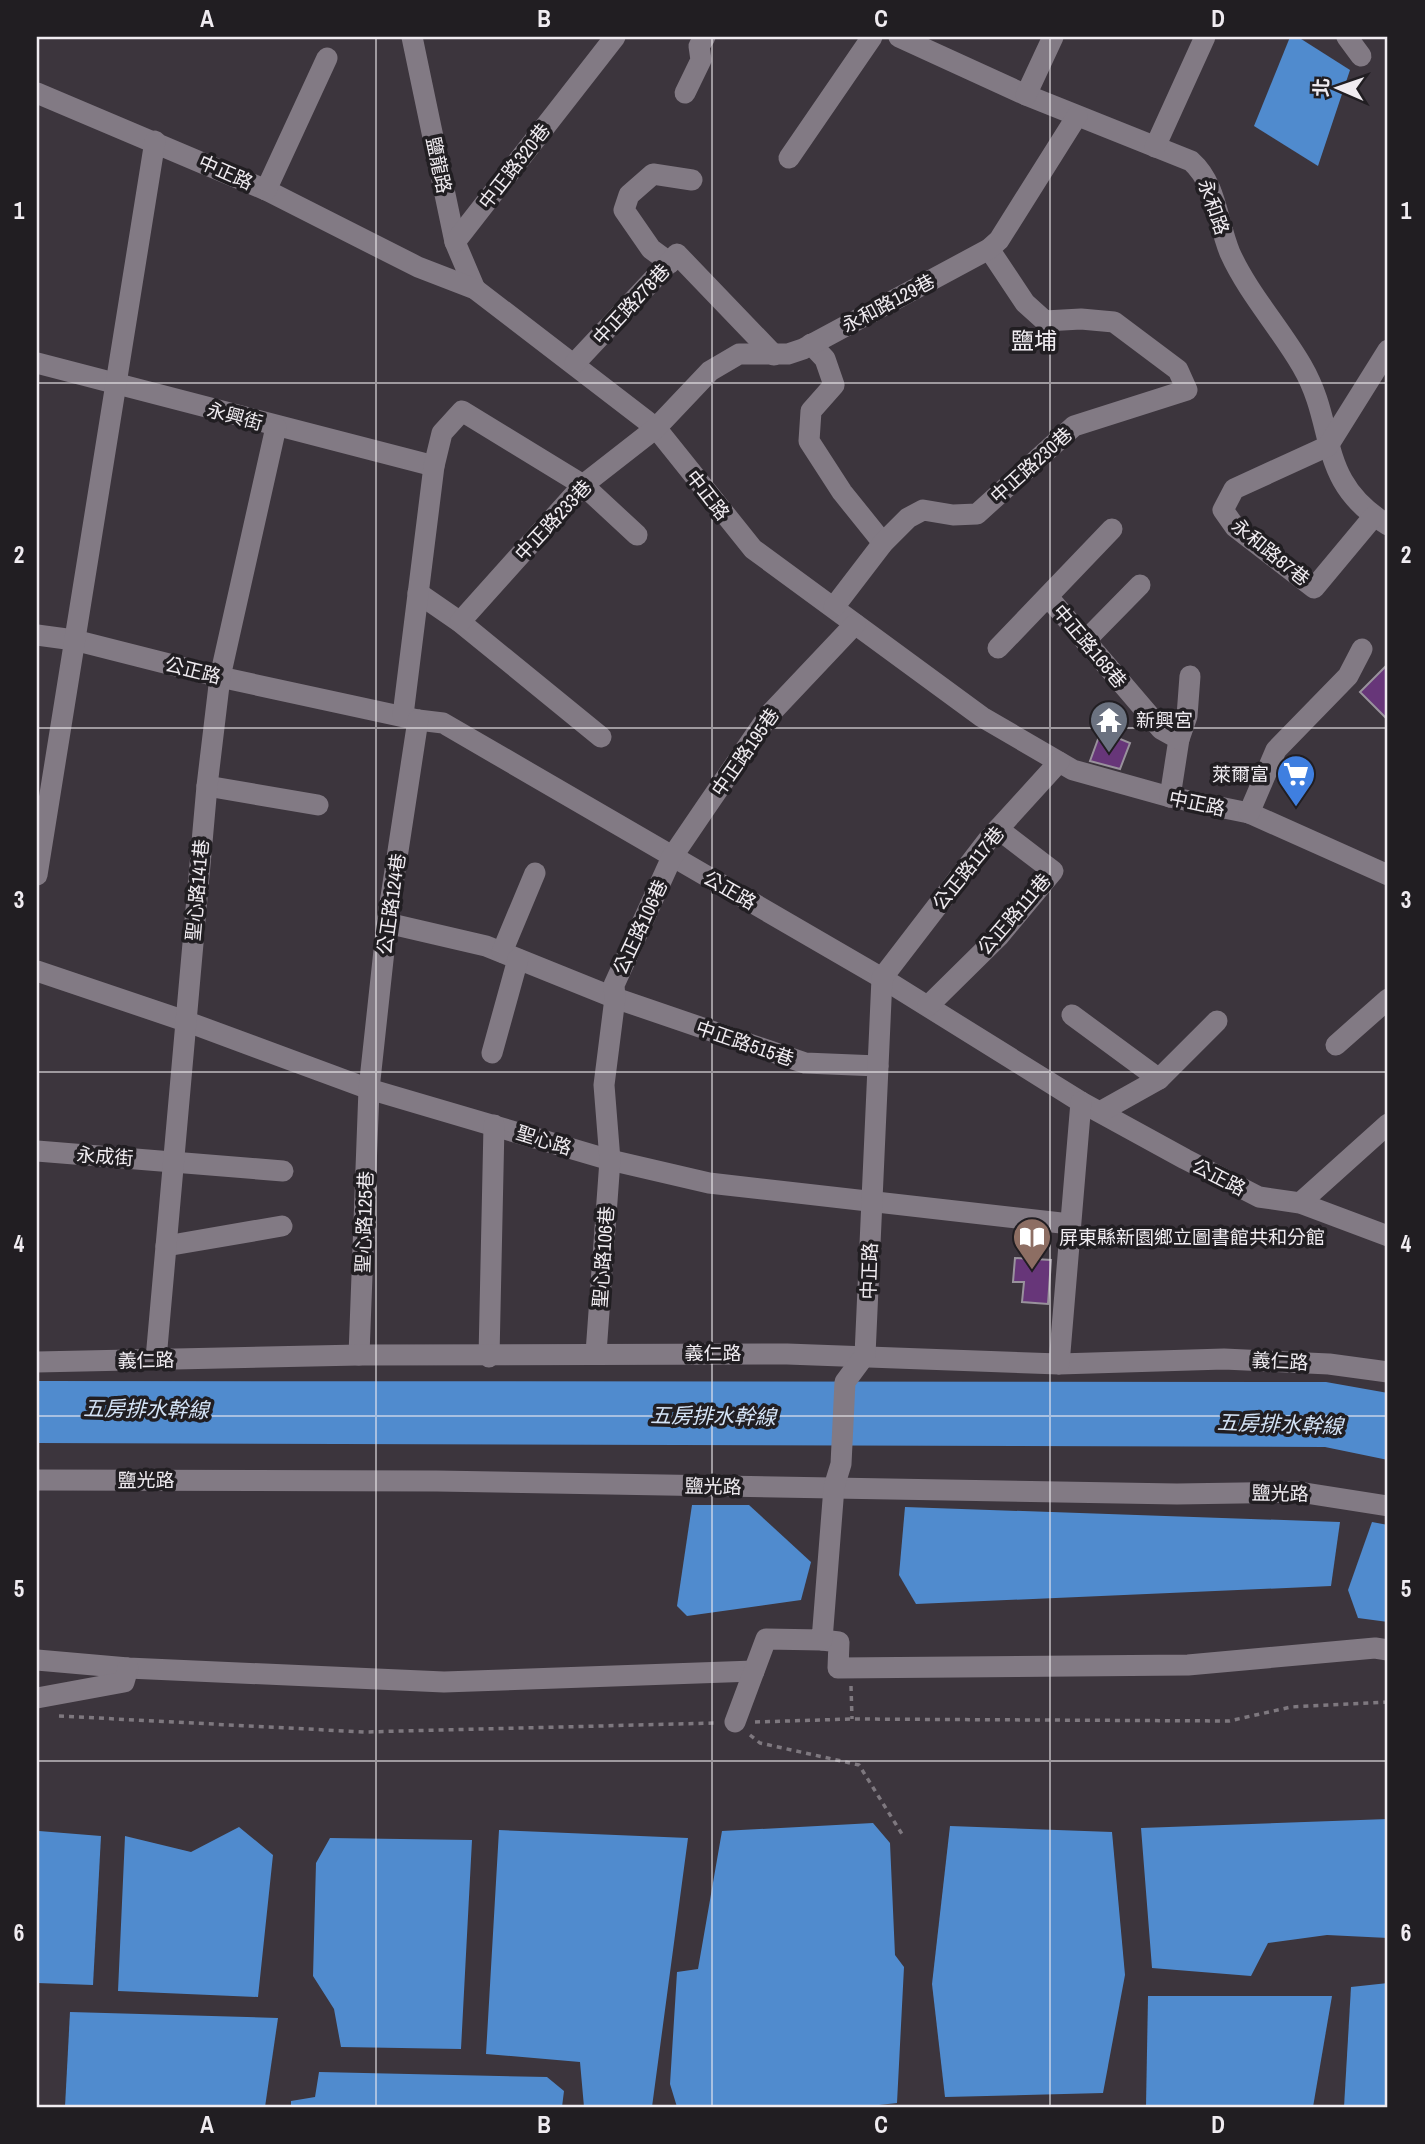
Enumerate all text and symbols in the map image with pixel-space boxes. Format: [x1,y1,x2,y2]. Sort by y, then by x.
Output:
text: A [200,3,214,34]
text: B [537,3,551,34]
text: C [874,3,888,34]
text: D [1211,3,1225,34]
north arrow [1302,52,1372,122]
text: 北 [1308,77,1334,97]
street label: 中正路320巷 [472,118,556,214]
street label: 鹽龍路 [420,134,458,196]
street label: 中正路 [195,149,257,195]
street label: 永和路 [1192,176,1236,238]
text: 1 [14,195,25,226]
text: 1 [1401,195,1412,226]
street label: 中正路278巷 [587,258,675,350]
street label: 永和路129巷 [837,268,939,338]
district label: 鹽埔 [1011,325,1057,356]
street label: 永興街 [204,396,266,436]
street label: 中正路230巷 [984,421,1078,509]
street label: 中正路 [680,465,736,525]
street label: 中正路233巷 [509,474,597,566]
street label: 永和路87巷 [1227,513,1315,591]
text: 2 [14,539,24,570]
text: 2 [1401,539,1411,570]
street label: 中正路168巷 [1047,599,1133,693]
street label: 公正路 [162,650,224,690]
temple icon: 新興宮 [1088,699,1130,754]
street label: 中正路195巷 [705,703,785,801]
place label: 新興宮 [1136,707,1193,733]
supermarket icon: 萊爾富 [1275,753,1317,808]
place label: 萊爾富 [1212,761,1269,787]
street label: 中正路 [1166,784,1228,822]
street label: 公正路117巷 [926,821,1010,915]
street label: 聖心路141巷 [180,838,214,942]
street label: 公正路124巷 [371,852,411,956]
street label: 公正路 [699,864,761,916]
street label: 公正路111巷 [971,868,1057,960]
street label: 公正路106巷 [607,875,673,979]
text: 3 [14,884,24,915]
text: 3 [1401,884,1411,915]
street label: 中正路515巷 [693,1014,797,1072]
street label: 聖心路 [513,1119,575,1161]
street label: 永成街 [76,1141,134,1171]
street label: 公正路 [1188,1152,1250,1202]
street label: 聖心路125巷 [349,1171,379,1273]
street label: 聖心路106巷 [586,1205,620,1309]
library icon: 屏東縣新園鄉立圖書館共和分館 [1011,1216,1053,1271]
place label: 屏東縣新園鄉立圖書館共和分館 [1059,1224,1325,1250]
text: 4 [14,1228,25,1259]
text: 4 [1401,1228,1412,1259]
street label: 中正路 [855,1242,883,1300]
street label: 義仁路 [684,1340,742,1366]
street label: 義仁路 [117,1347,175,1373]
street label: 義仁路 [1251,1347,1309,1375]
water label: 五房排水幹線 [83,1393,211,1425]
water label: 五房排水幹線 [650,1400,778,1432]
water label: 五房排水幹線 [1217,1407,1345,1441]
street label: 鹽光路 [117,1467,175,1493]
street label: 鹽光路 [684,1473,742,1499]
street label: 鹽光路 [1251,1480,1309,1506]
text: 5 [14,1573,24,1604]
text: 5 [1401,1573,1411,1604]
text: 6 [14,1917,24,1948]
text: 6 [1401,1917,1411,1948]
text: A [200,2109,214,2140]
text: B [537,2109,551,2140]
text: C [874,2109,888,2140]
text: D [1211,2109,1225,2140]

